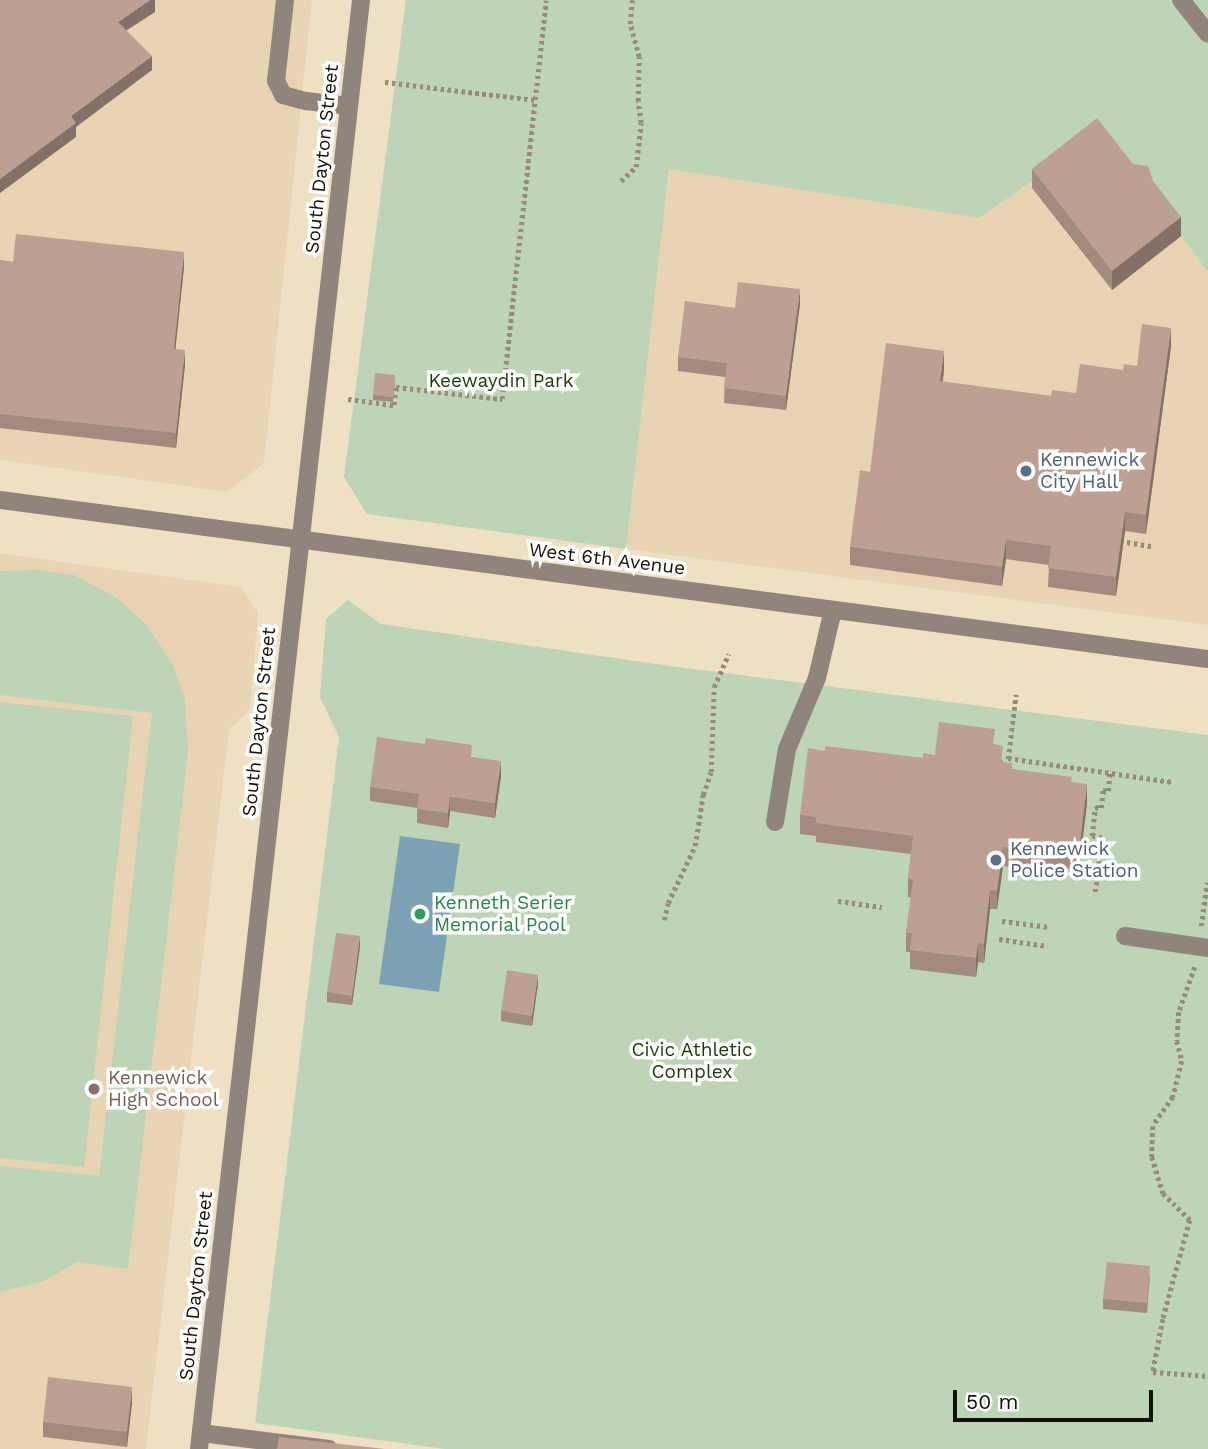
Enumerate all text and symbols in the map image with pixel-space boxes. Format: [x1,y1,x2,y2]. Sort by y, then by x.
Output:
street label: South Dayton Street [301,63,343,255]
park label: Keewaydin Park [428,370,574,392]
place label: Kennewick City Hall [1040,449,1139,493]
marker: Kennewick City Hall [1018,463,1034,479]
street label: West 6th Avenue [527,538,687,580]
street label: South Dayton Street [238,626,280,818]
place label: Kennewick Police Station [1010,838,1138,882]
marker: Kennewick Police Station [988,852,1004,868]
place label: Kenneth Serier Memorial Pool [434,892,572,936]
marker: Kenneth Serier Memorial Pool [412,906,428,922]
park label: Civic Athletic Complex [631,1039,753,1083]
place label: Kennewick High School [108,1067,219,1111]
marker: Kennewick High School [86,1081,102,1097]
street label: South Dayton Street [175,1190,217,1382]
scale bar [956,1376,1156,1420]
text: 50 m [966,1389,1018,1414]

